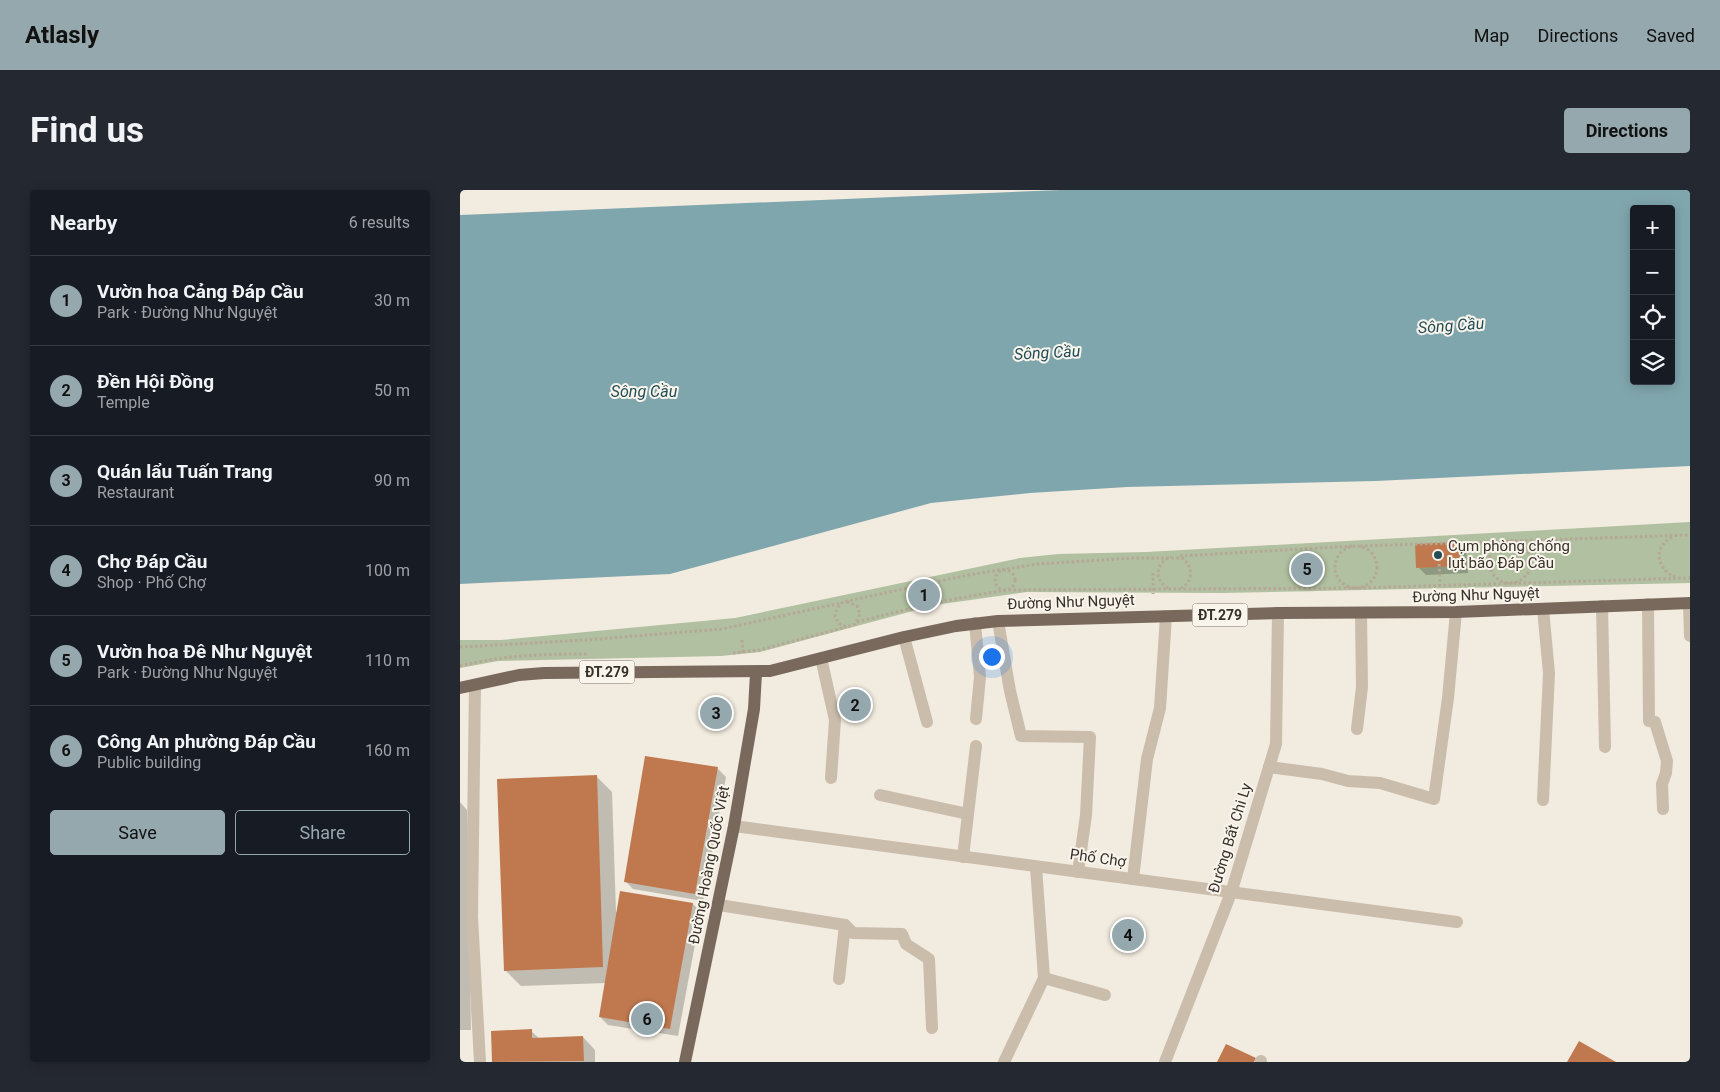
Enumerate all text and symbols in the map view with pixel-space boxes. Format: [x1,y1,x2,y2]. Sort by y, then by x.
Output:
text: Atlasly [25,21,99,49]
text: Map [1474,25,1509,46]
text: Directions [1537,25,1618,46]
text: Saved [1646,25,1695,46]
button: Directions [1564,108,1690,153]
text: Find us [30,110,144,151]
map controls [1630,205,1675,385]
button: + [1630,205,1675,250]
text: Nearby [50,211,117,235]
text: 6 results [349,213,410,232]
button: − [1630,250,1675,295]
text: Vườn hoa Cảng Đáp Cầu [97,280,304,303]
text: 1 [61,291,71,310]
text: 30 m [374,291,410,310]
button: locate [1630,295,1675,340]
text: Park · Đường Như Nguyệt [97,303,277,322]
water label: Sông Cầu [1417,314,1485,337]
button: layers [1630,340,1675,385]
water label: Sông Cầu [1013,341,1081,364]
text: Đền Hội Đồng [97,370,214,393]
text: 2 [61,381,71,400]
text: 50 m [374,381,410,400]
water label: Sông Cầu [611,382,678,401]
text: Temple [97,393,150,412]
text: Quán lẩu Tuấn Trang [97,460,273,483]
text: 3 [61,471,71,490]
text: 90 m [374,471,410,490]
text: Restaurant [97,483,174,502]
place label: Cụm phòng chống lụt bão Đáp Cầu [1448,537,1570,572]
marker: Cụm phòng chống lụt bão Đáp Cầu [1432,549,1444,561]
text: Chợ Đáp Cầu [97,550,207,573]
pin: 5 [1291,550,1323,588]
text: 4 [61,561,71,580]
text: 100 m [365,561,410,580]
text: Shop · Phố Chợ [97,573,206,592]
pin: 1 [908,576,940,614]
street label: Đường Như Nguyệt [1412,584,1540,606]
street label: Đường Như Nguyệt [1007,591,1135,613]
road number: ĐT.279 [1192,604,1248,626]
text: Vườn hoa Đê Như Nguyệt [97,640,312,663]
your location [979,644,1005,670]
text: 5 [61,651,71,670]
text: 110 m [365,651,410,670]
road number: ĐT.279 [580,661,634,684]
text: Park · Đường Như Nguyệt [97,663,277,682]
pin: 2 [839,686,871,724]
pin: 3 [700,694,732,732]
text: Công An phường Đáp Cầu [97,730,316,753]
text: 6 [61,741,71,760]
text: 160 m [365,741,410,760]
text: Public building [97,753,201,772]
street label: Đường Bất Chi Ly [1205,781,1255,895]
street label: Đường Hoàng Quốc Việt [685,784,733,946]
button: Save [50,810,225,855]
button: Share [235,810,410,855]
street label: Phố Chợ [1069,845,1128,871]
pin: 4 [1112,916,1144,954]
pin: 6 [631,1000,663,1038]

